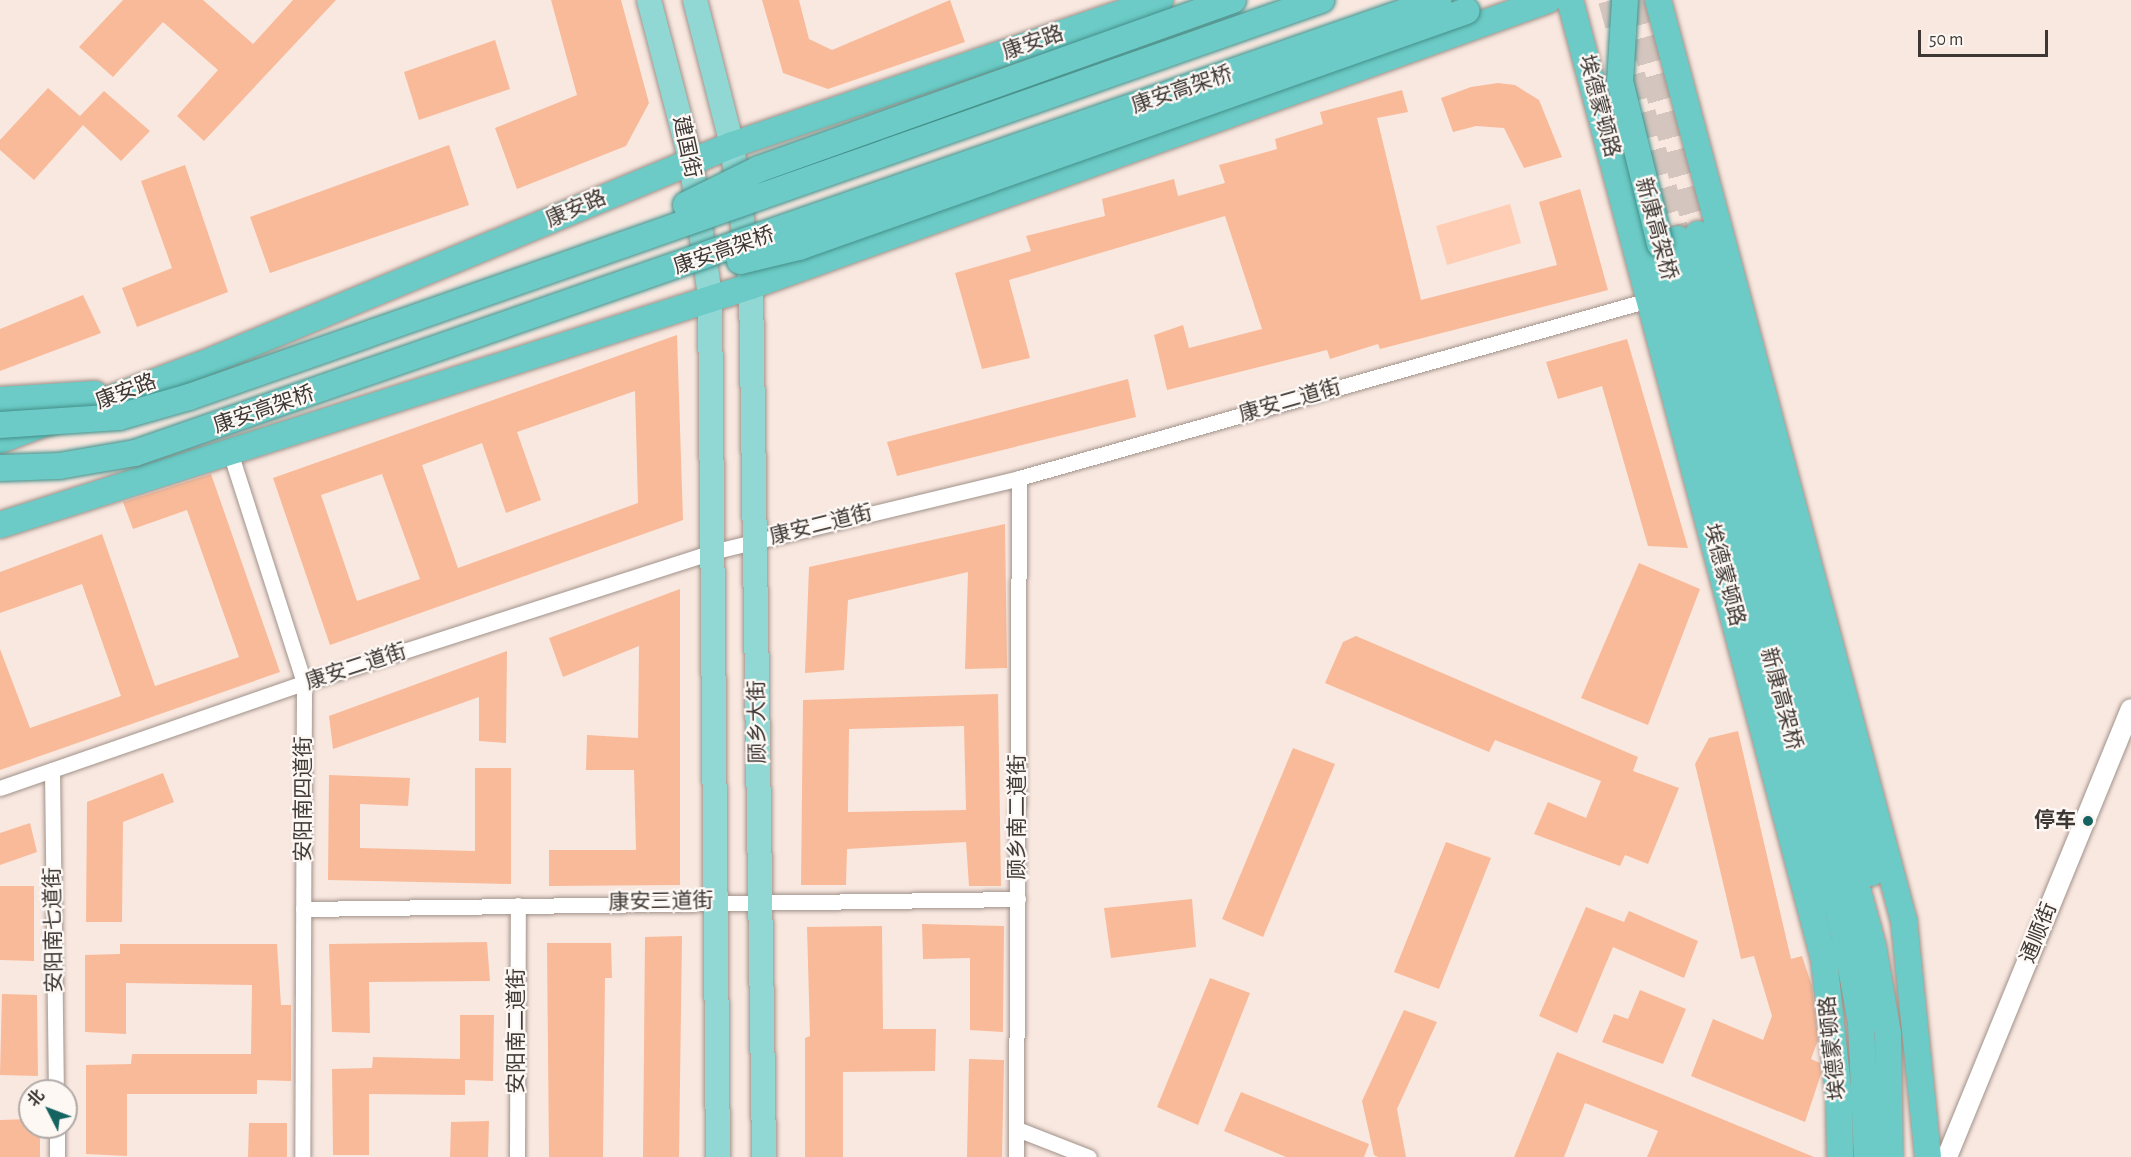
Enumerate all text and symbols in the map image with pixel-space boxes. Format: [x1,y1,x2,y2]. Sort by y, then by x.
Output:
scale bar [1921,18,2052,56]
street label: 康安路 [999,21,1067,65]
text: 50 m [1929,31,1963,49]
street label: 埃德蒙顿路 [1573,52,1625,160]
street label: 康安高架桥 [1128,61,1236,119]
street label: 建国街 [667,114,705,180]
street label: 新康高架桥 [1630,175,1682,283]
street label: 康安路 [542,185,610,233]
street label: 康安高架桥 [670,222,778,280]
street label: 康安路 [92,369,160,415]
street label: 康安二道街 [1236,374,1344,428]
street label: 康安高架桥 [210,381,318,439]
street label: 康安二道街 [767,500,875,550]
street label: 埃德蒙顿路 [1698,521,1750,629]
street label: 康安二道街 [302,639,410,695]
street label: 新康高架桥 [1755,645,1807,753]
street label: 顾乡大街 [745,680,771,764]
street label: 安阳南四道街 [291,736,317,862]
street label: 顾乡南二道街 [1005,754,1031,880]
place label: 停车 [2034,808,2076,834]
marker: 停车 [2081,814,2095,828]
street label: 安阳南七道街 [40,867,68,993]
street label: 康安三道街 [608,888,714,916]
street label: 通顺街 [2016,899,2062,967]
street label: 安阳南二道街 [504,968,530,1094]
street label: 埃德蒙顿路 [1815,994,1851,1102]
north arrow [18,1079,78,1139]
text: 北 [25,1087,47,1110]

